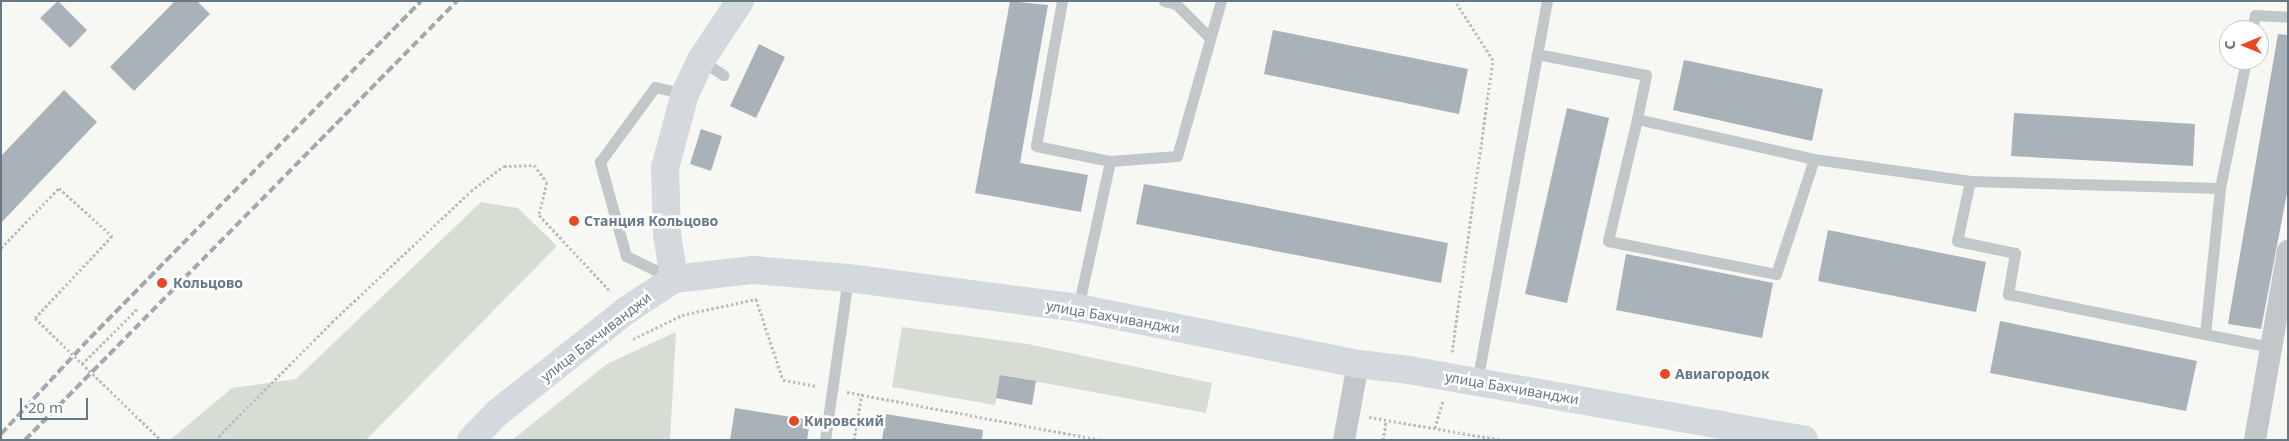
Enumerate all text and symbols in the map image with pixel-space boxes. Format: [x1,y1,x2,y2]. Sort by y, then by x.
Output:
north arrow [2219,20,2269,70]
text: С [2220,40,2239,50]
place label: Станция Кольцово [584,213,718,229]
marker: Станция Кольцово [568,215,580,227]
place label: Кольцово [173,275,243,291]
marker: Кольцово [155,276,169,290]
street label: улица Бахчиванджи [538,289,654,385]
street label: улица Бахчиванджи [1045,297,1181,337]
place label: Авиагородок [1675,366,1770,382]
street label: улица Бахчиванджи [1444,368,1580,408]
marker: Авиагородок [1659,368,1671,380]
scale bar [22,388,90,420]
text: 20 m [28,397,63,417]
place label: Кировский [804,413,884,429]
marker: Кировский [788,415,800,427]

